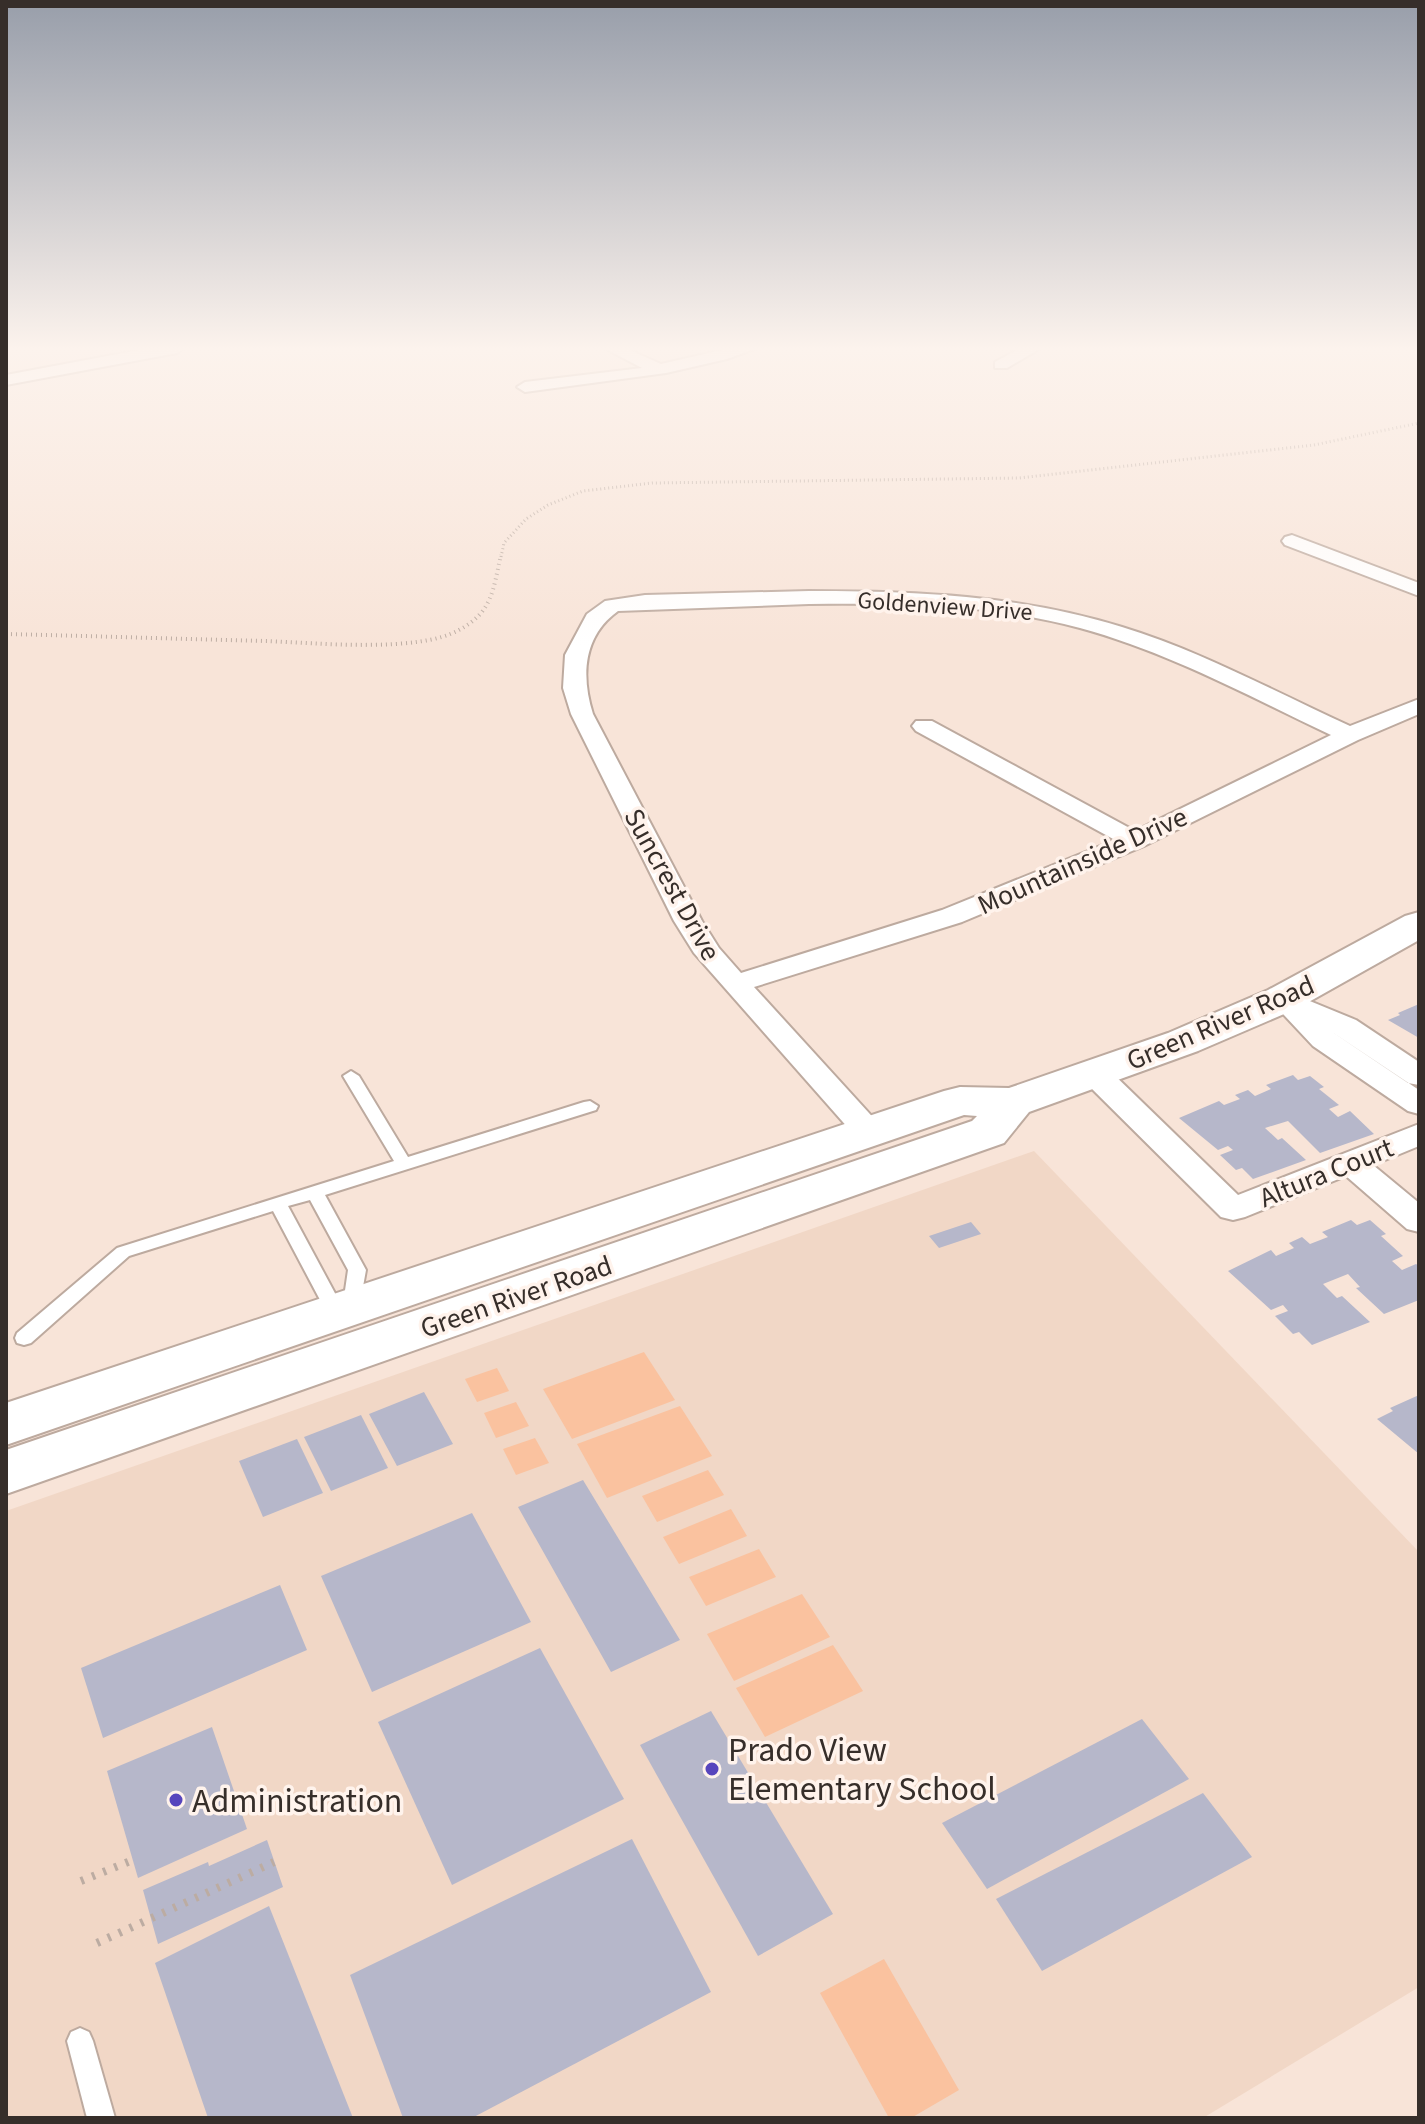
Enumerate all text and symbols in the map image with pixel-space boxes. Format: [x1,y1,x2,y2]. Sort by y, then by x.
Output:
street label: Goldenview Drive [856,583,1034,630]
street label: Mountainside Drive [971,797,1194,925]
street label: Suncrest Drive [614,801,730,968]
street label: Green River Road [1120,965,1320,1081]
street label: Altura Court [1253,1128,1400,1218]
street label: Green River Road [415,1245,618,1348]
place label: Prado View Elementary School [728,1726,996,1814]
marker: Prado View Elementary School [703,1760,721,1778]
place label: Administration [192,1777,402,1826]
marker: Administration [167,1791,185,1809]

